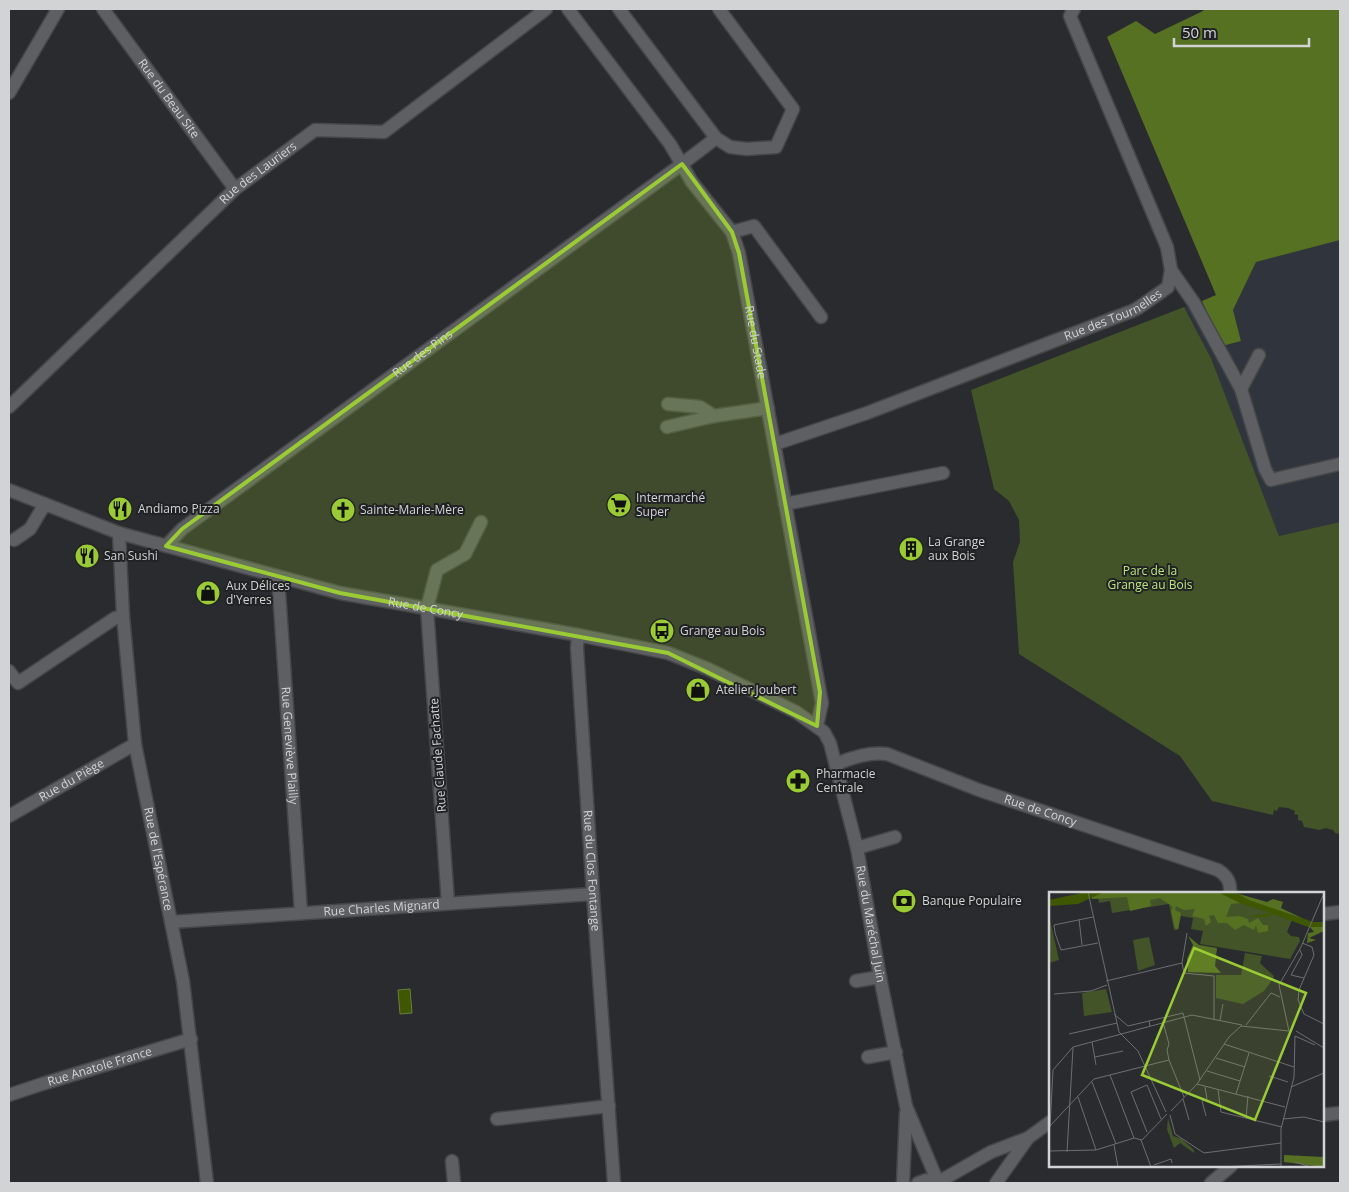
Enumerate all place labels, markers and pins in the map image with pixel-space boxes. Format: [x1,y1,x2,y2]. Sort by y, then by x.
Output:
place label: Intermarché Super [636,489,705,520]
supermarket icon: Intermarché Super [606,492,632,518]
restaurant icon: Andiamo Pizza [107,496,133,522]
church icon: Sainte-Marie-Mère [330,497,356,523]
place label: Andiamo Pizza [138,500,220,517]
place label: Sainte-Marie-Mère [360,501,464,518]
place label: La Grange aux Bois [928,533,985,564]
building icon: La Grange aux Bois [898,536,924,562]
restaurant icon: San Sushi [74,543,100,569]
place label: San Sushi [104,547,158,564]
place label: Aux Délices d'Yerres [226,577,290,608]
shop icon: Aux Délices d'Yerres [195,580,221,606]
bus stop icon: Grange au Bois [649,618,675,644]
place label: Grange au Bois [680,622,765,639]
shop icon: Atelier Joubert [685,677,711,703]
place label: Atelier Joubert [716,681,796,698]
place label: Pharmacie Centrale [816,765,876,796]
pharmacy icon: Pharmacie Centrale [785,768,811,794]
bank icon: Banque Populaire [891,888,917,914]
place label: Banque Populaire [922,892,1022,909]

